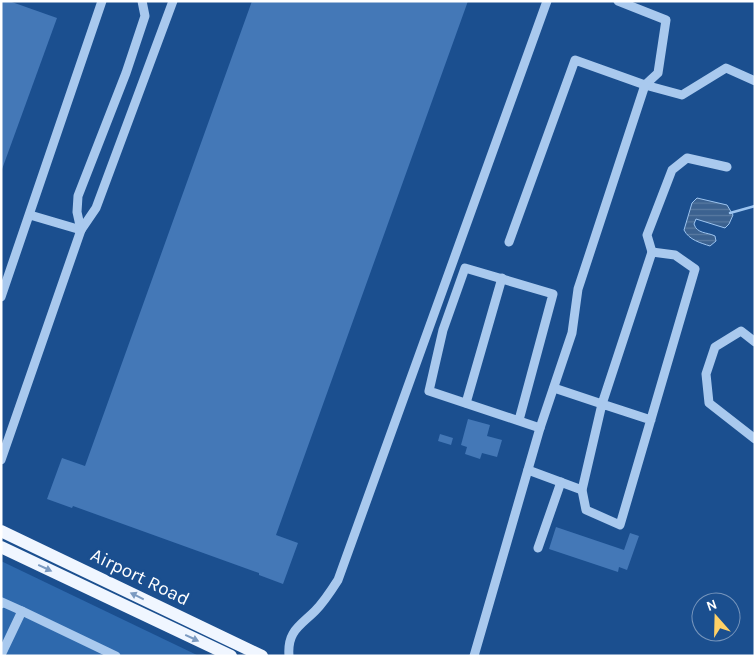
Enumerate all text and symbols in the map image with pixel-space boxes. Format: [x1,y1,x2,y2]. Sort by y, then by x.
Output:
street label: Airport Road [87,544,193,610]
one-way arrow [38,564,52,572]
one-way arrow [130,592,144,600]
north arrow [691,592,741,642]
text: N [704,596,719,615]
one-way arrow [185,634,199,642]

